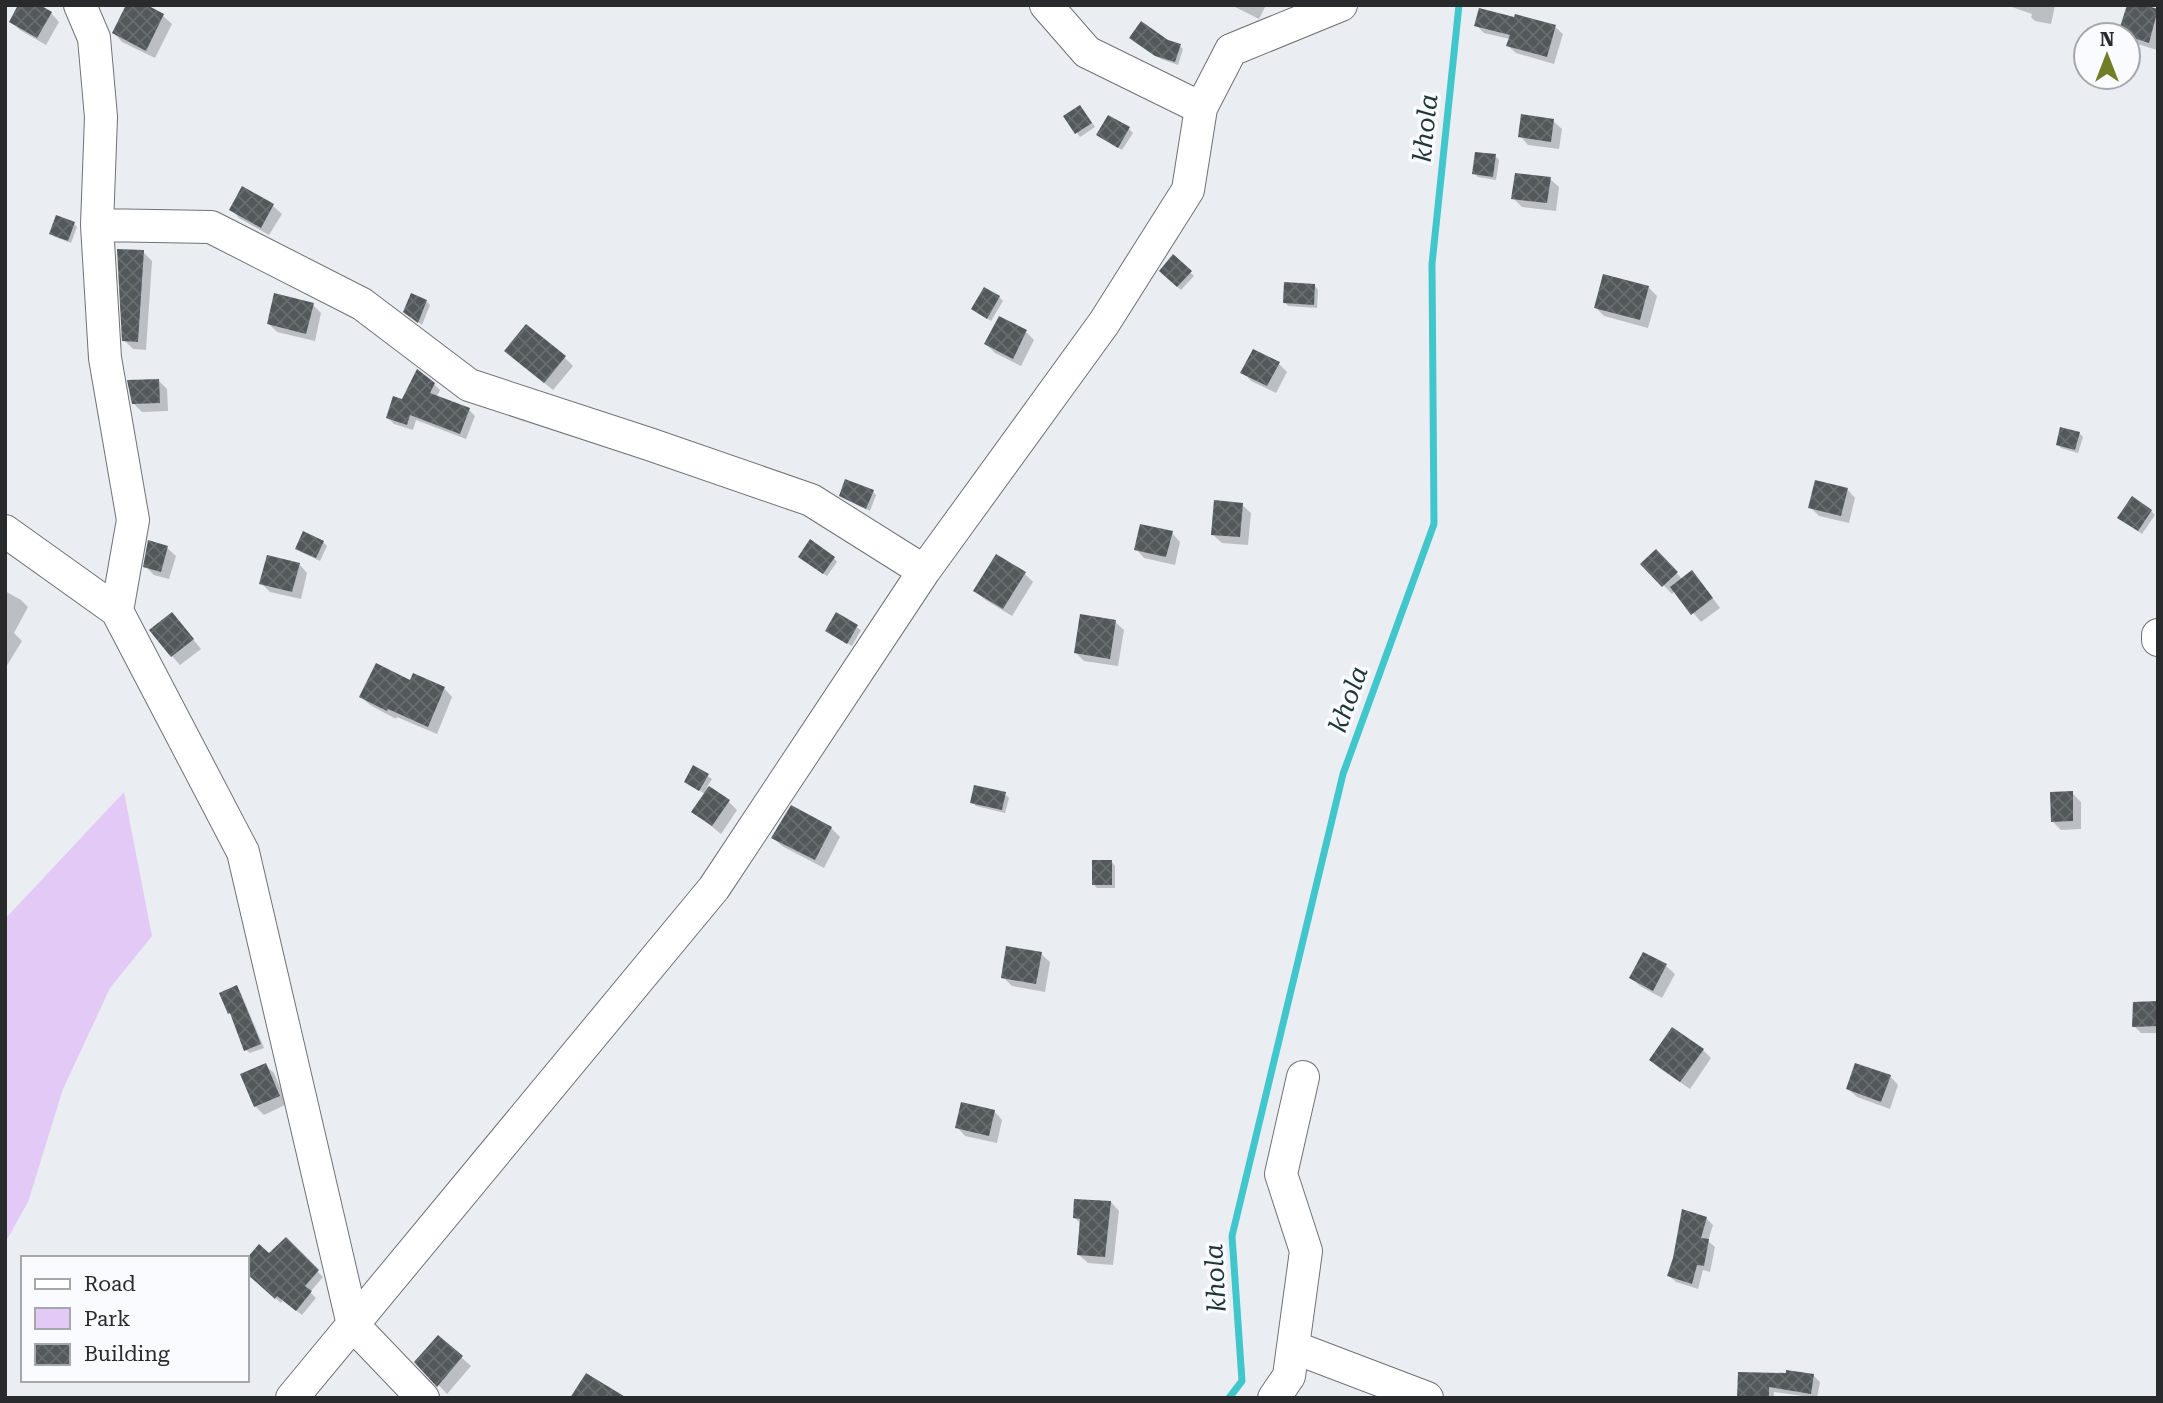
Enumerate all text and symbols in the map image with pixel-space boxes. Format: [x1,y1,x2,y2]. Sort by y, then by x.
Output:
north arrow [2072,21,2142,91]
text: N [2100,28,2115,51]
water label: khola [1407,92,1443,164]
water label: khola [1322,662,1374,736]
water label: khola [1198,1243,1232,1313]
legend [21,1256,248,1382]
text: Road [84,1272,136,1296]
text: Park [84,1307,130,1331]
text: Building [84,1342,170,1366]

